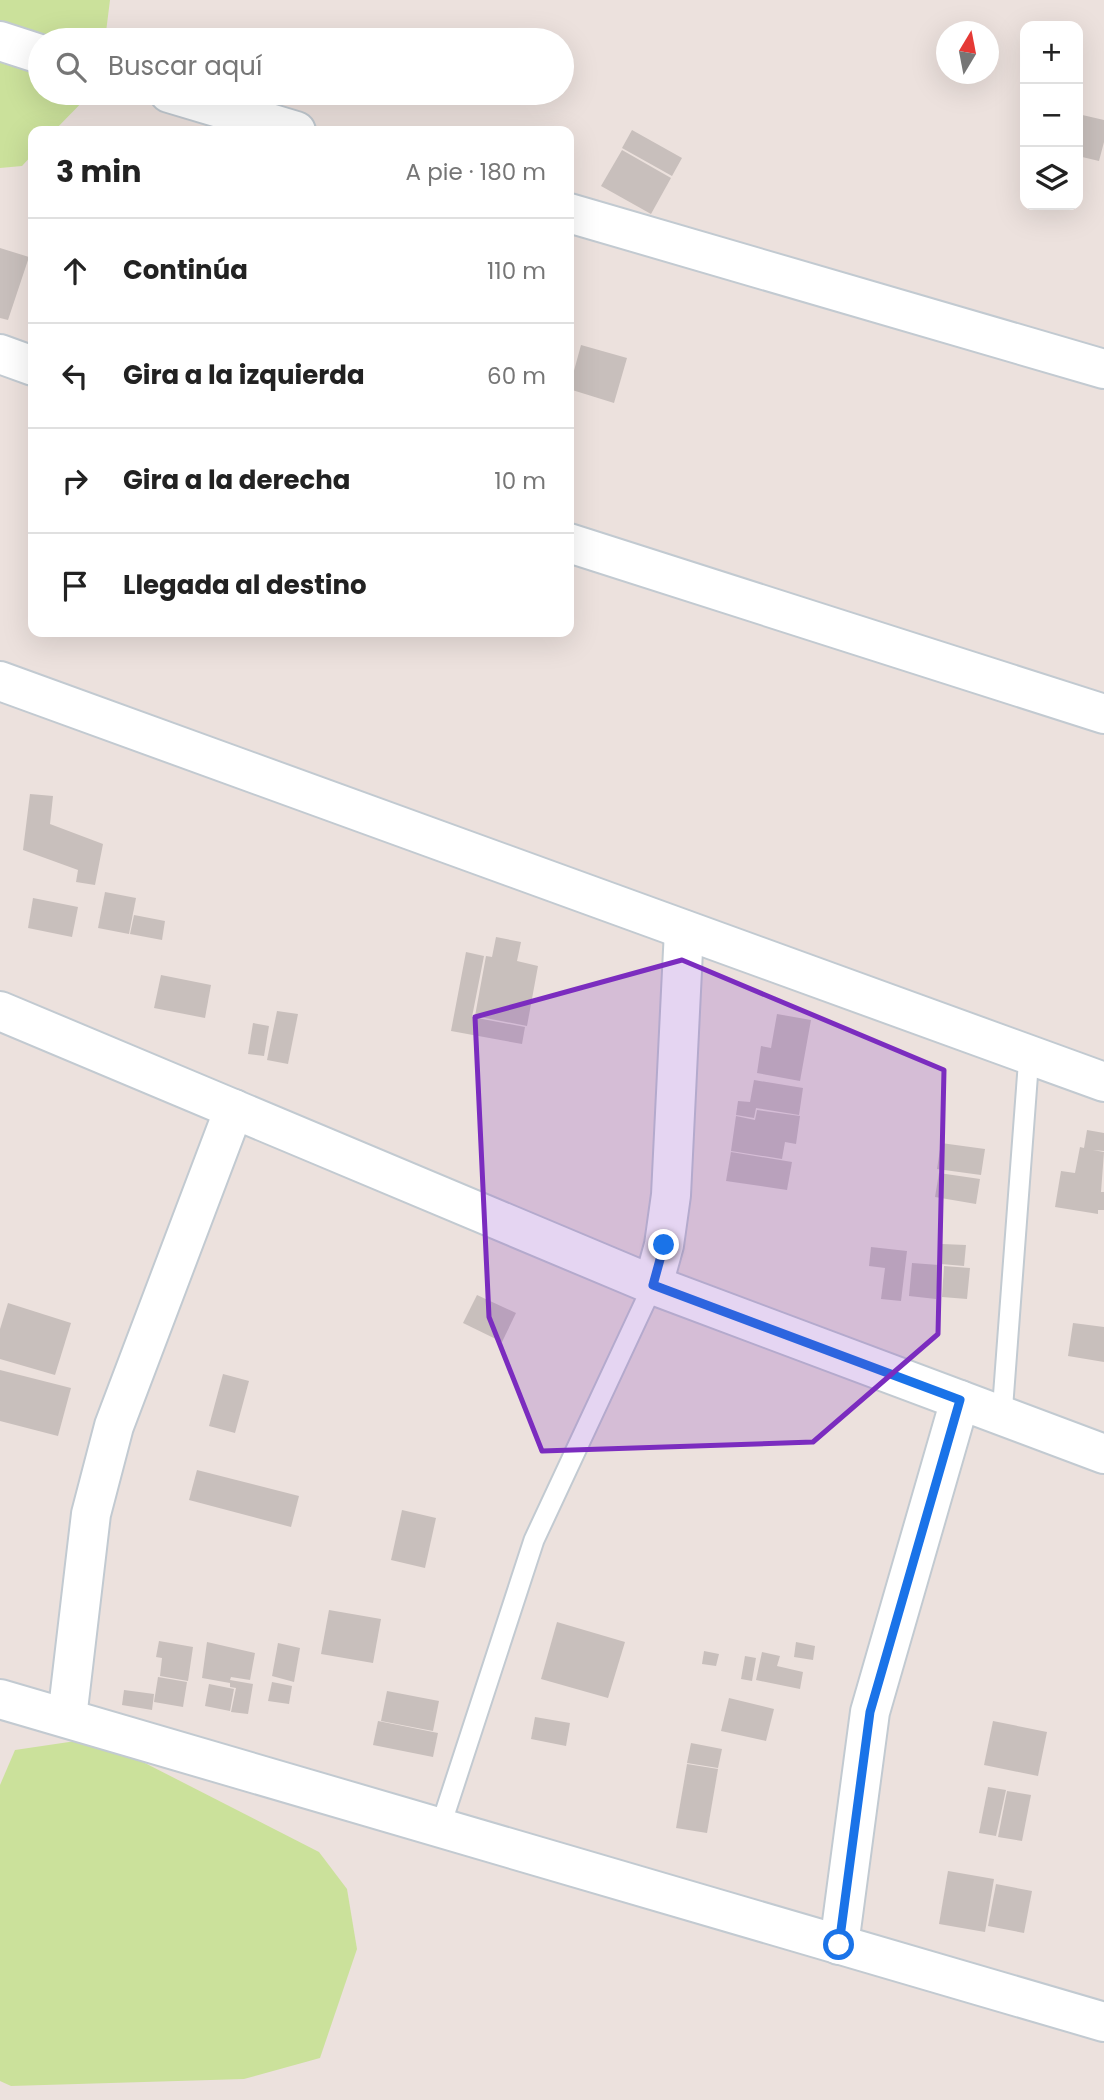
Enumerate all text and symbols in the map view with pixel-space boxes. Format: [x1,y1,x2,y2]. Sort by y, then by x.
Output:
north arrow [936,21,999,84]
map controls [1020,21,1083,210]
button: + [1020,21,1083,84]
search box [28,28,574,105]
icon: search [52,48,90,86]
text: Buscar aquí [108,48,262,84]
button: − [1020,84,1083,147]
button: layers [1020,147,1083,210]
text: 3 min [56,150,141,193]
text: A pie · 180 m [406,156,546,188]
icon: ahead [56,252,94,290]
text: Continúa [123,252,248,288]
text: 110 m [487,255,546,287]
icon: left [56,357,94,395]
text: Gira a la izquierda [123,357,365,393]
text: 60 m [487,360,546,392]
icon: right [56,462,94,500]
text: Gira a la derecha [123,462,351,498]
text: 10 m [494,465,546,497]
icon: arrive [56,567,94,605]
text: Llegada al destino [123,567,367,603]
route end [648,1229,679,1260]
route start [823,1929,854,1960]

